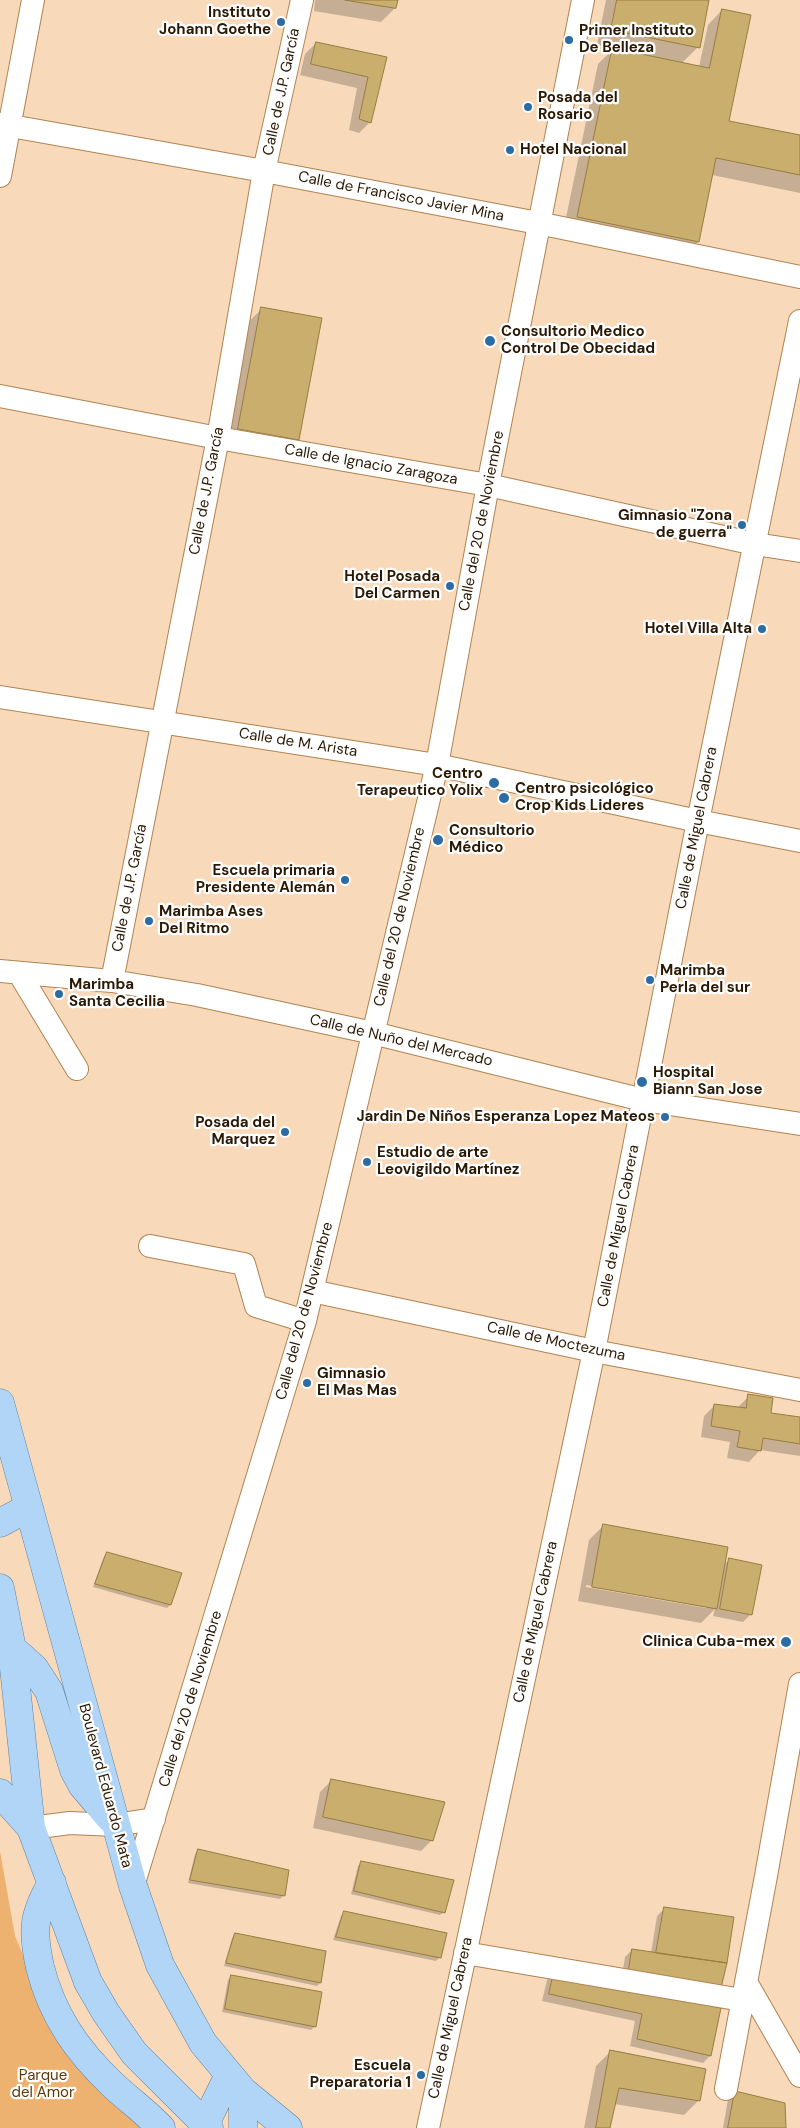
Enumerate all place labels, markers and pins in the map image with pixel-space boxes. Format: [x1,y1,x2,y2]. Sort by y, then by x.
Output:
place label: Instituto Johann Goethe [159,4,271,39]
marker: Instituto Johann Goethe [275,16,287,28]
place label: Primer Instituto De Belleza [579,22,694,57]
marker: Primer Instituto De Belleza [563,34,575,46]
place label: Posada del Rosario [538,89,618,124]
marker: Posada del Rosario [522,101,534,113]
place label: Hotel Nacional [520,141,627,159]
marker: Hotel Nacional [504,144,516,156]
place label: Consultorio Medico Control De Obecidad [501,323,655,358]
marker: Consultorio Medico Control De Obecidad [483,334,497,348]
place label: Gimnasio "Zona de guerra" [618,507,732,542]
marker: Gimnasio "Zona de guerra" [736,519,748,531]
place label: Hotel Posada Del Carmen [344,568,440,603]
marker: Hotel Posada Del Carmen [444,580,456,592]
place label: Hotel Villa Alta [645,620,752,638]
marker: Hotel Villa Alta [756,623,768,635]
place label: Centro Terapeutico Yolix [357,765,483,800]
marker: Centro Terapeutico Yolix [487,776,501,790]
place label: Centro psicológico Crop Kids Lideres [515,780,654,815]
marker: Centro psicológico Crop Kids Lideres [497,791,511,805]
place label: Consultorio Médico [449,822,535,857]
marker: Consultorio Médico [431,833,445,847]
place label: Escuela primaria Presidente Alemán [196,862,335,897]
marker: Escuela primaria Presidente Alemán [339,874,351,886]
place label: Marimba Ases Del Ritmo [159,903,263,938]
marker: Marimba Ases Del Ritmo [143,915,155,927]
place label: Marimba Perla del sur [660,962,750,997]
marker: Marimba Perla del sur [644,974,656,986]
place label: Marimba Santa Cecilia [69,976,165,1011]
marker: Marimba Santa Cecilia [53,988,65,1000]
place label: Hospital Biann San Jose [653,1064,762,1099]
marker: Hospital Biann San Jose [635,1075,649,1089]
place label: Jardin De Niños Esperanza Lopez Mateos [356,1108,655,1126]
marker: Jardin De Niños Esperanza Lopez Mateos [659,1111,671,1123]
place label: Posada del Marquez [195,1114,275,1149]
marker: Posada del Marquez [279,1126,291,1138]
place label: Estudio de arte Leovigildo Martínez [377,1144,519,1179]
marker: Estudio de arte Leovigildo Martínez [361,1156,373,1168]
place label: Gimnasio El Mas Mas [317,1365,397,1400]
marker: Gimnasio El Mas Mas [301,1377,313,1389]
place label: Clinica Cuba-mex [642,1633,775,1651]
marker: Clinica Cuba-mex [779,1635,793,1649]
place label: Escuela Preparatoria 1 [310,2057,411,2092]
marker: Escuela Preparatoria 1 [415,2069,427,2081]

